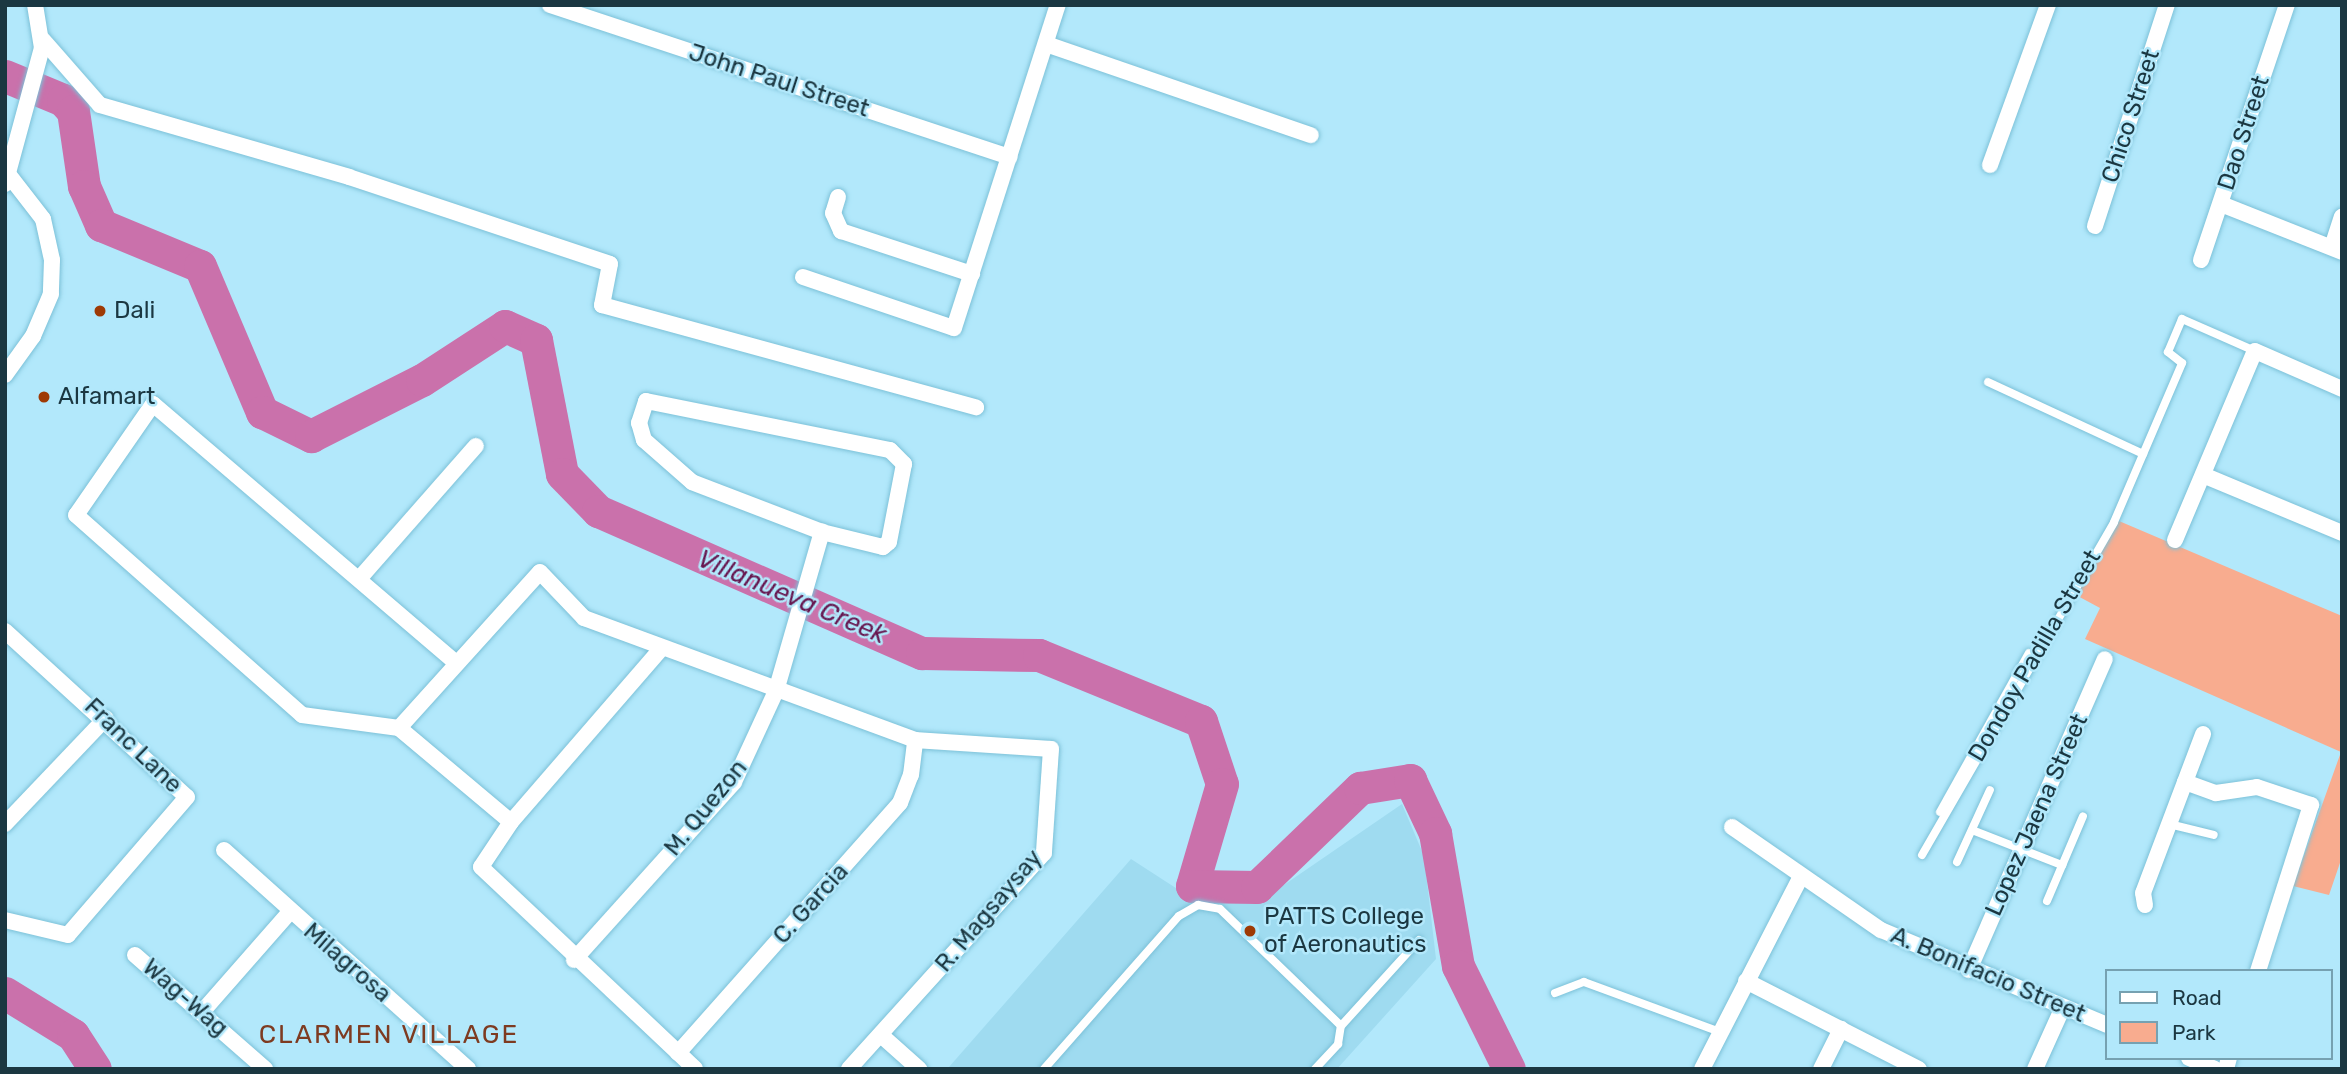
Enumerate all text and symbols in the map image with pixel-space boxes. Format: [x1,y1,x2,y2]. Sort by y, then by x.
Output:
street label: John Paul Street [685,38,873,124]
street label: Chico Street [2096,46,2166,186]
street label: Dao Street [2212,72,2276,194]
place label: Dali [114,297,155,325]
marker: Dali [92,303,108,319]
place label: Alfamart [58,383,155,411]
marker: Alfamart [36,389,52,405]
water label: Villanueva Creek [693,543,891,651]
street label: Dondoy Padilla Street [1962,545,2108,767]
street label: Franc Lane [78,692,188,800]
street label: Lopez Jaena Street [1980,710,2094,920]
street label: M. Quezon [659,754,753,862]
street label: R. Magsaysay [929,844,1049,978]
street label: C. Garcia [767,858,855,950]
place label: PATTS College of Aeronautics [1264,903,1428,959]
street label: Milagrosa [297,917,397,1009]
street label: A. Bonifacio Street [1886,921,2090,1029]
marker: PATTS College of Aeronautics [1242,923,1258,939]
street label: Wag-Wag [136,953,234,1043]
legend [2106,969,2333,1060]
text: Road [2172,985,2222,1010]
district label: CLARMEN VILLAGE [260,1019,518,1051]
text: Park [2172,1020,2216,1045]

